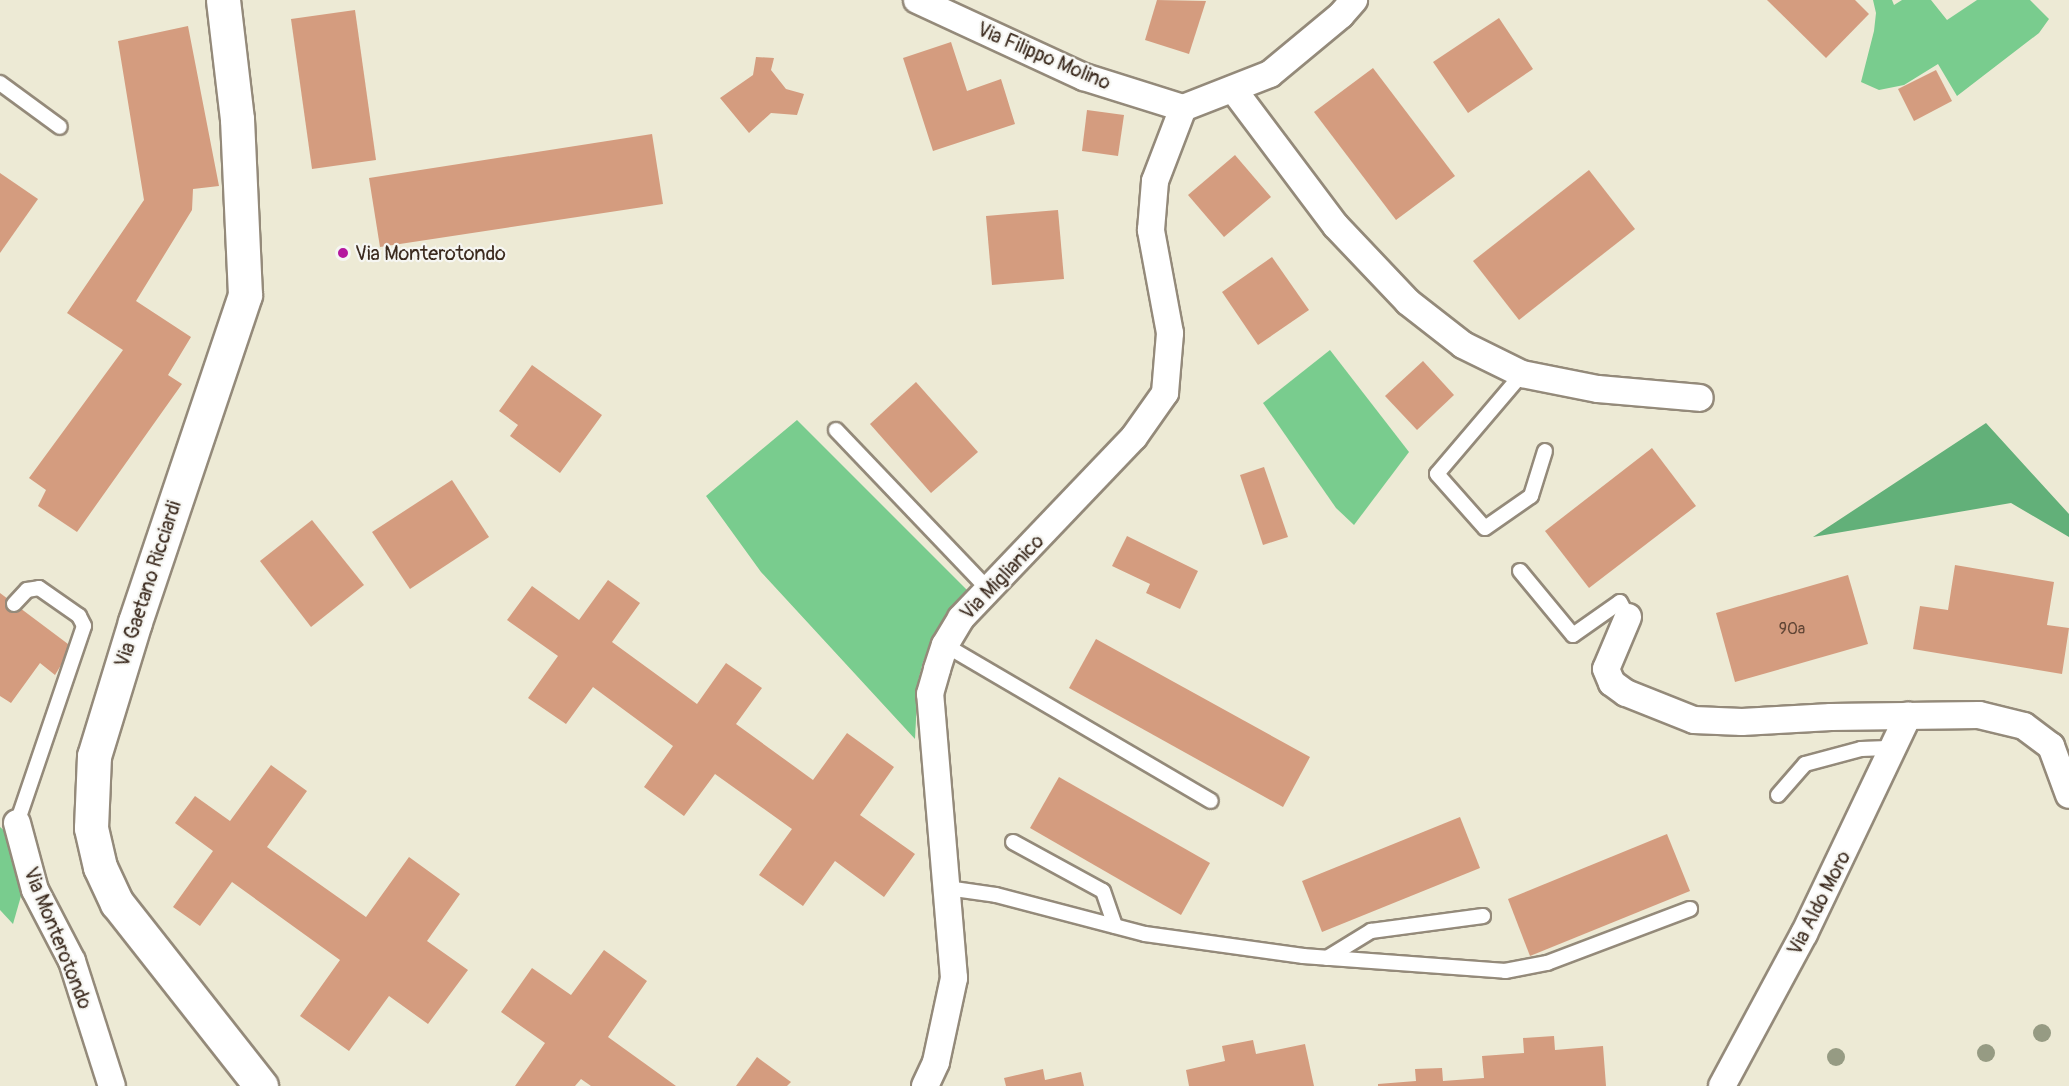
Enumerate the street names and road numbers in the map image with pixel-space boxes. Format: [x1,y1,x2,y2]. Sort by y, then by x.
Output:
street label: Via Filippo Molino [974,17,1114,95]
street label: Via Gaetano Ricciardi [110,498,186,670]
street label: Via Miglianico [955,529,1049,625]
street label: Via Aldo Moro [1782,847,1856,959]
street label: Via Monterotondo [19,864,97,1012]

